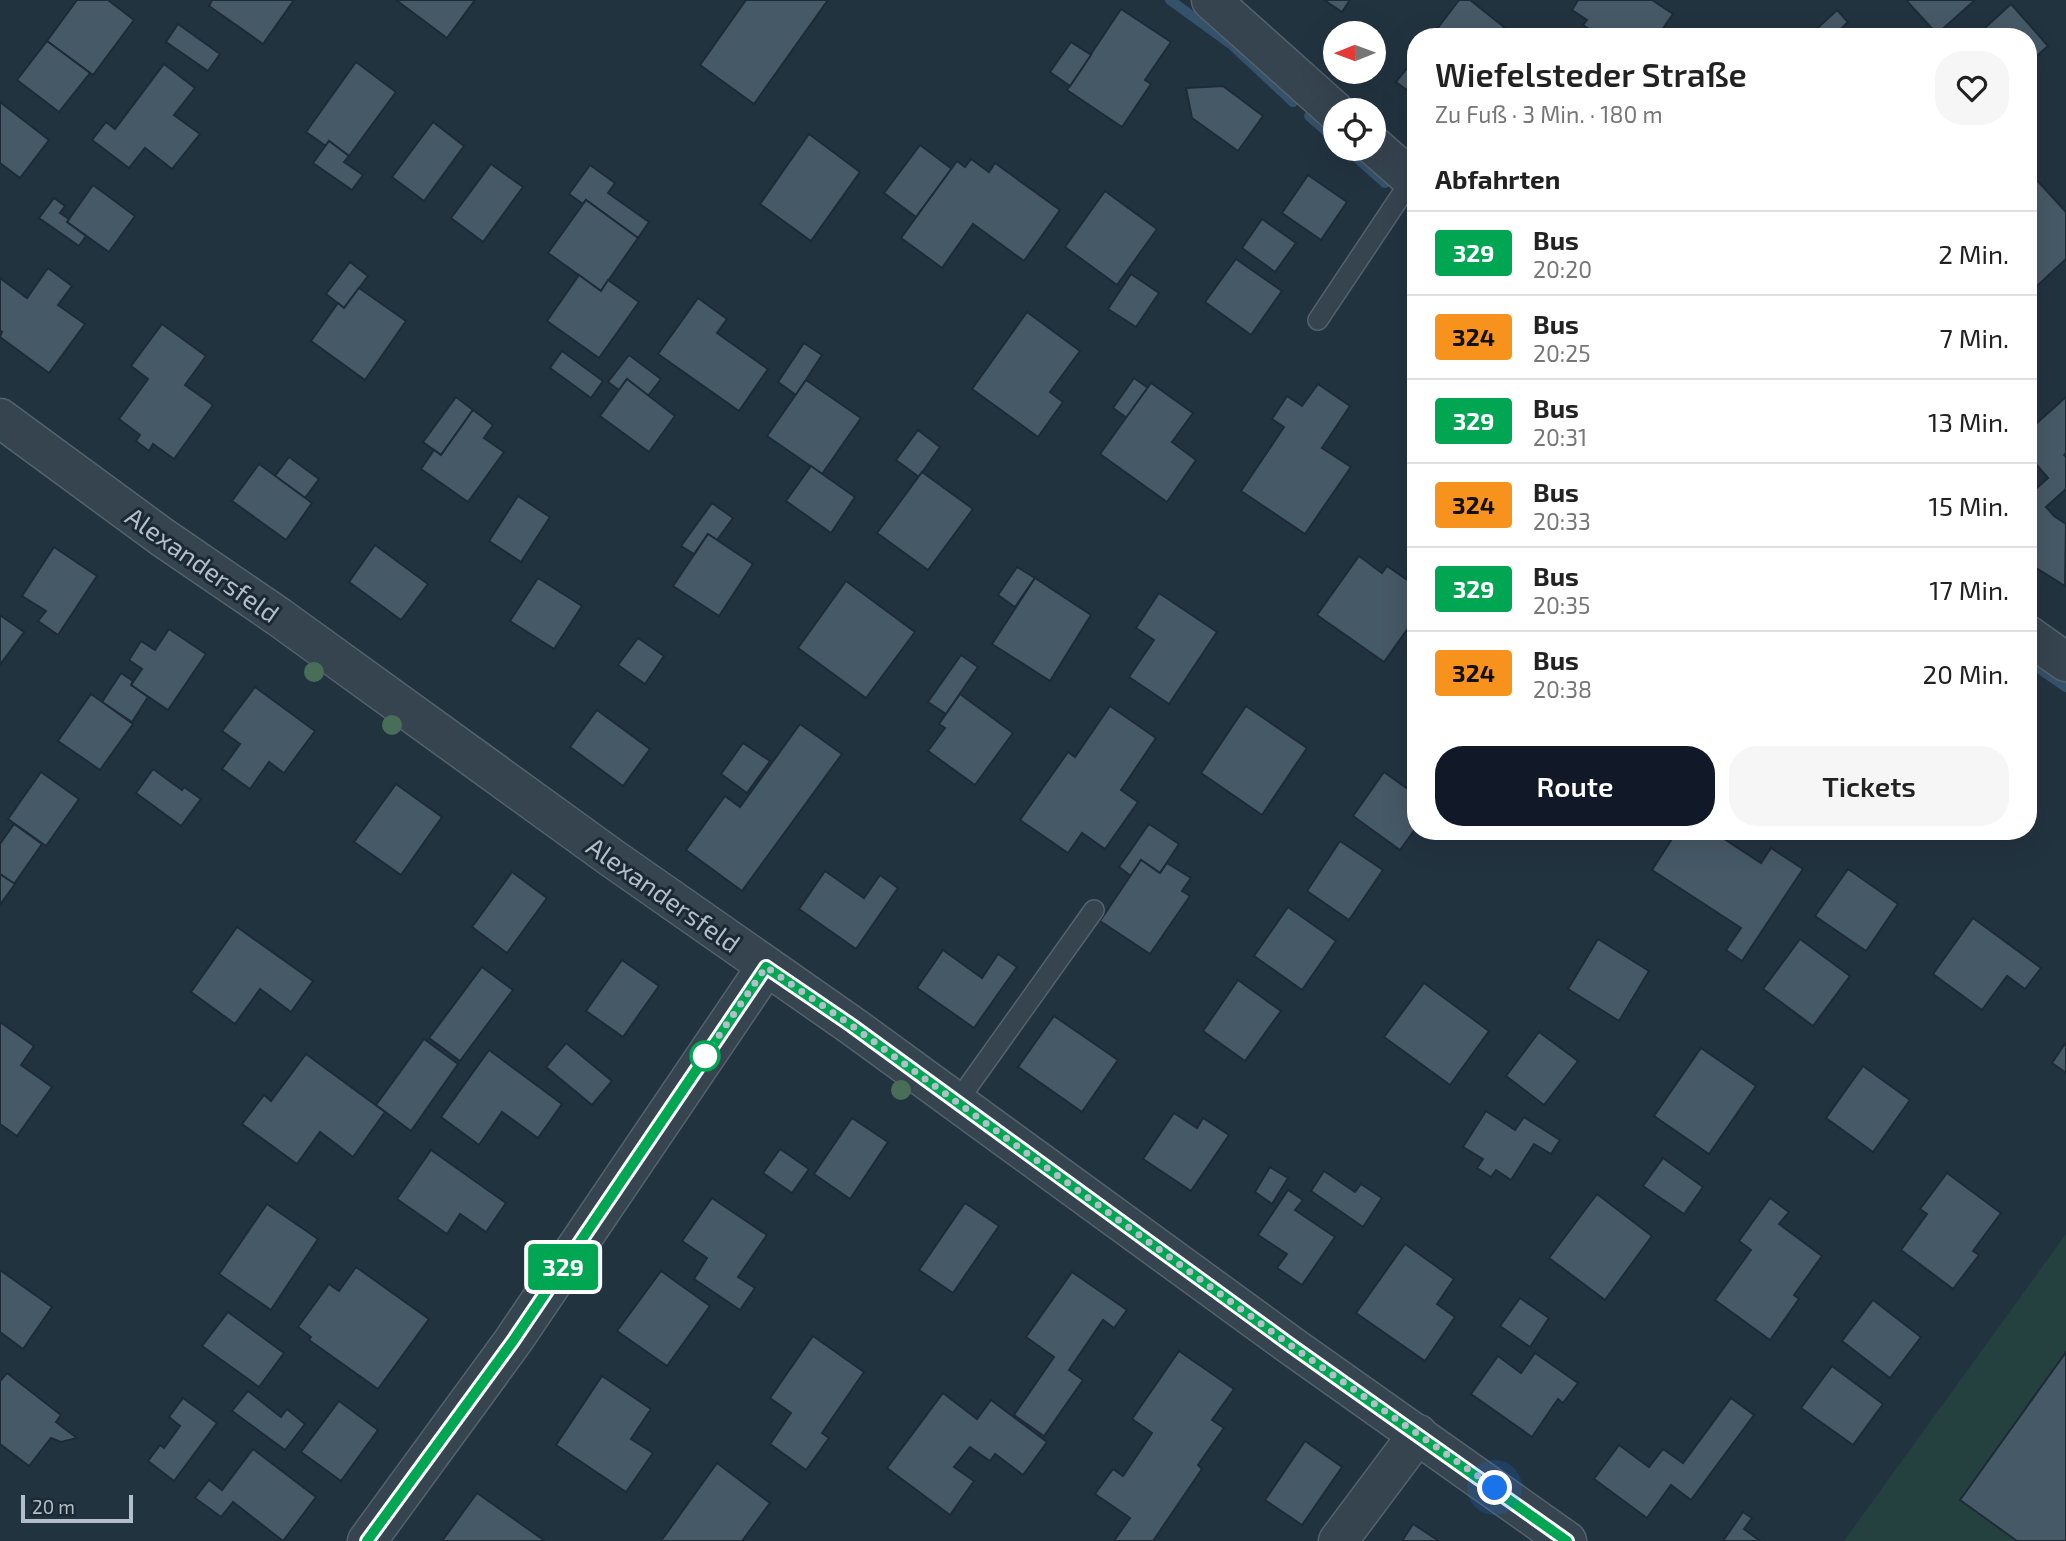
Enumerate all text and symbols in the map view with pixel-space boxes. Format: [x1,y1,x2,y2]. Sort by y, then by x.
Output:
north arrow [1323,21,1386,84]
map controls [1323,21,1386,161]
button: heart [1935,51,2009,125]
text: Wiefelsteder Straße [1435,54,1747,94]
button: locate [1323,98,1386,161]
text: Zu Fuß · 3 Min. · 180 m [1435,100,1663,128]
text: Abfahrten [1435,163,1560,194]
text: Bus [1533,224,1579,255]
text: 329 [1453,238,1494,267]
text: 2 Min. [1938,238,2009,269]
text: 20:20 [1533,255,1592,283]
text: Bus [1533,308,1579,339]
text: 324 [1452,322,1495,351]
text: 7 Min. [1940,322,2009,353]
text: 20:25 [1533,339,1590,367]
text: Bus [1533,392,1579,423]
text: 329 [1453,406,1494,435]
text: 13 Min. [1928,406,2009,437]
text: 20:31 [1533,423,1587,451]
text: Bus [1533,476,1579,507]
text: 324 [1452,490,1495,519]
text: 15 Min. [1929,490,2009,521]
street label: Alexandersfeld [121,500,285,628]
text: 20:33 [1533,507,1591,535]
text: Bus [1533,560,1579,591]
text: 329 [1453,574,1494,603]
text: 17 Min. [1929,574,2009,605]
text: 20:35 [1533,591,1590,619]
text: Bus [1533,644,1579,675]
text: 324 [1452,658,1495,687]
text: 20 Min. [1923,658,2009,689]
text: 20:38 [1533,675,1592,703]
button: Route [1435,746,1715,826]
button: Tickets [1729,746,2009,826]
street label: Alexandersfeld [582,830,746,958]
unlabelled marker [690,1041,720,1071]
line badge: 329 [523,1244,603,1290]
text: 329 [542,1252,584,1281]
your location [1477,1470,1512,1505]
scale bar [21,1492,133,1524]
text: 20 m [32,1495,75,1518]

